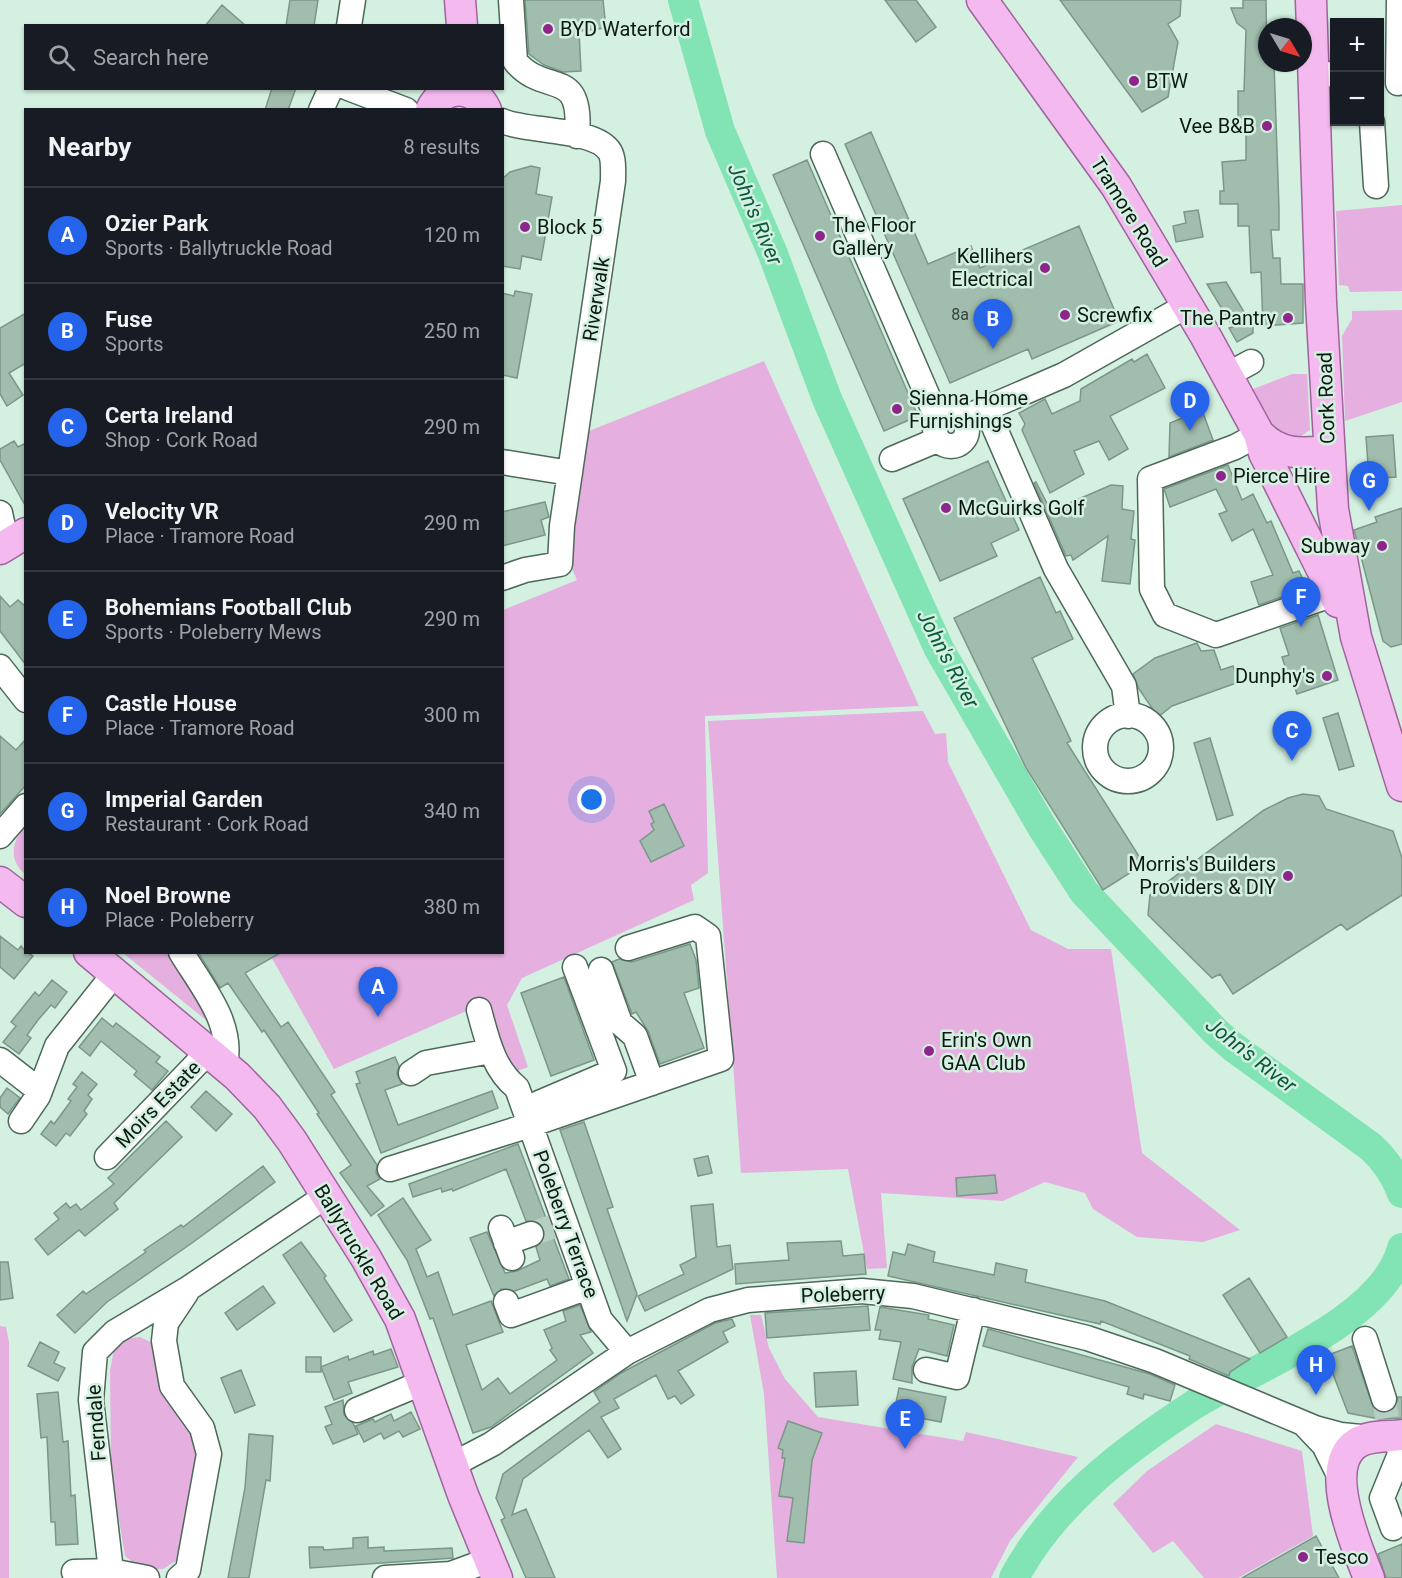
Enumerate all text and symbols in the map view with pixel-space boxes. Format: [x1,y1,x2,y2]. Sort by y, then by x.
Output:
place label: BYD Waterford [560,17,691,41]
north arrow [1258,18,1312,72]
map controls [1330,18,1384,126]
button: + [1330,18,1384,72]
marker: BYD Waterford [541,22,555,36]
search box [24,24,504,90]
icon: search [45,41,78,74]
text: Search here [93,45,209,70]
place label: BTW [1146,69,1188,93]
button: − [1330,72,1384,126]
marker: BTW [1127,74,1141,88]
place label: Vee B&B [1179,114,1255,138]
marker: Vee B&B [1260,119,1274,133]
text: Nearby [48,132,131,162]
text: 8 results [404,135,480,159]
street label: Tramore Road [1086,152,1172,272]
water label: John's River [723,160,787,269]
text: Ozier Park [105,211,208,236]
place label: The Floor Gallery [832,213,916,260]
place label: Block 5 [537,215,603,239]
marker: Block 5 [518,220,532,234]
text: A [61,223,74,247]
text: 120 m [424,223,480,247]
marker: The Floor Gallery [813,229,827,243]
text: Sports · Ballytruckle Road [105,236,333,260]
place label: Kellihers Electrical [951,244,1033,291]
street label: Riverwalk [577,254,615,343]
marker: Kellihers Electrical [1038,261,1052,275]
pin: B [974,300,1012,349]
place label: Screwfix [1077,303,1153,327]
house number: 8a [951,305,969,324]
place label: The Pantry [1180,306,1277,330]
text: Fuse [105,307,152,332]
marker: Screwfix [1058,308,1072,322]
marker: The Pantry [1281,311,1295,325]
text: B [61,319,74,343]
text: 250 m [424,319,480,343]
text: Sports [105,332,164,356]
street label: Cork Road [1312,352,1340,444]
pin: D [1170,382,1210,431]
place label: Sienna Home Furnishings [909,386,1028,433]
marker: Sienna Home Furnishings [890,402,904,416]
text: Certa Ireland [105,403,233,428]
text: C [61,415,74,439]
text: 290 m [424,415,480,439]
text: Shop · Cork Road [105,428,258,452]
pin: G [1350,462,1388,511]
place label: Pierce Hire [1233,464,1330,488]
marker: Pierce Hire [1214,469,1228,483]
place label: McGuirks Golf [958,496,1085,520]
text: Velocity VR [105,499,219,524]
marker: McGuirks Golf [939,501,953,515]
text: D [61,511,74,535]
text: 290 m [424,511,480,535]
text: Place · Tramore Road [105,524,295,548]
place label: Subway [1301,534,1371,558]
marker: Subway [1375,539,1389,553]
pin: F [1282,578,1320,627]
text: Bohemians Football Club [105,595,352,620]
water label: John's River [912,606,984,713]
text: E [62,607,73,631]
text: 290 m [424,607,480,631]
text: Sports · Poleberry Mews [105,620,322,644]
place label: Dunphy's [1235,664,1315,688]
marker: Dunphy's [1320,669,1334,683]
text: Castle House [105,691,237,716]
text: F [62,703,73,727]
text: 300 m [424,703,480,727]
pin: C [1272,712,1312,761]
text: Place · Tramore Road [105,716,295,740]
your location [577,785,606,814]
text: Imperial Garden [105,787,263,812]
text: G [61,799,74,823]
text: 340 m [424,799,480,823]
text: Restaurant · Cork Road [105,812,309,836]
place label: Morris's Builders Providers & DIY [1128,852,1276,899]
marker: Morris's Builders Providers & DIY [1281,869,1295,883]
text: Noel Browne [105,883,231,908]
text: H [60,895,75,919]
text: 380 m [424,895,480,919]
text: Place · Poleberry [105,908,254,932]
pin: A [358,968,398,1017]
water label: John's River [1201,1012,1302,1098]
place label: Erin's Own GAA Club [941,1028,1032,1075]
marker: Erin's Own GAA Club [922,1044,936,1058]
street label: Moirs Estate [110,1055,206,1153]
street label: Poleberry Terrace [528,1147,604,1301]
street label: Ballytruckle Road [309,1180,409,1324]
street label: Poleberry [800,1281,886,1307]
pin: H [1296,1346,1336,1395]
street label: Ferndale [81,1384,111,1462]
pin: E [886,1400,924,1449]
place label: Tesco [1315,1545,1369,1569]
marker: Tesco [1296,1550,1310,1564]

